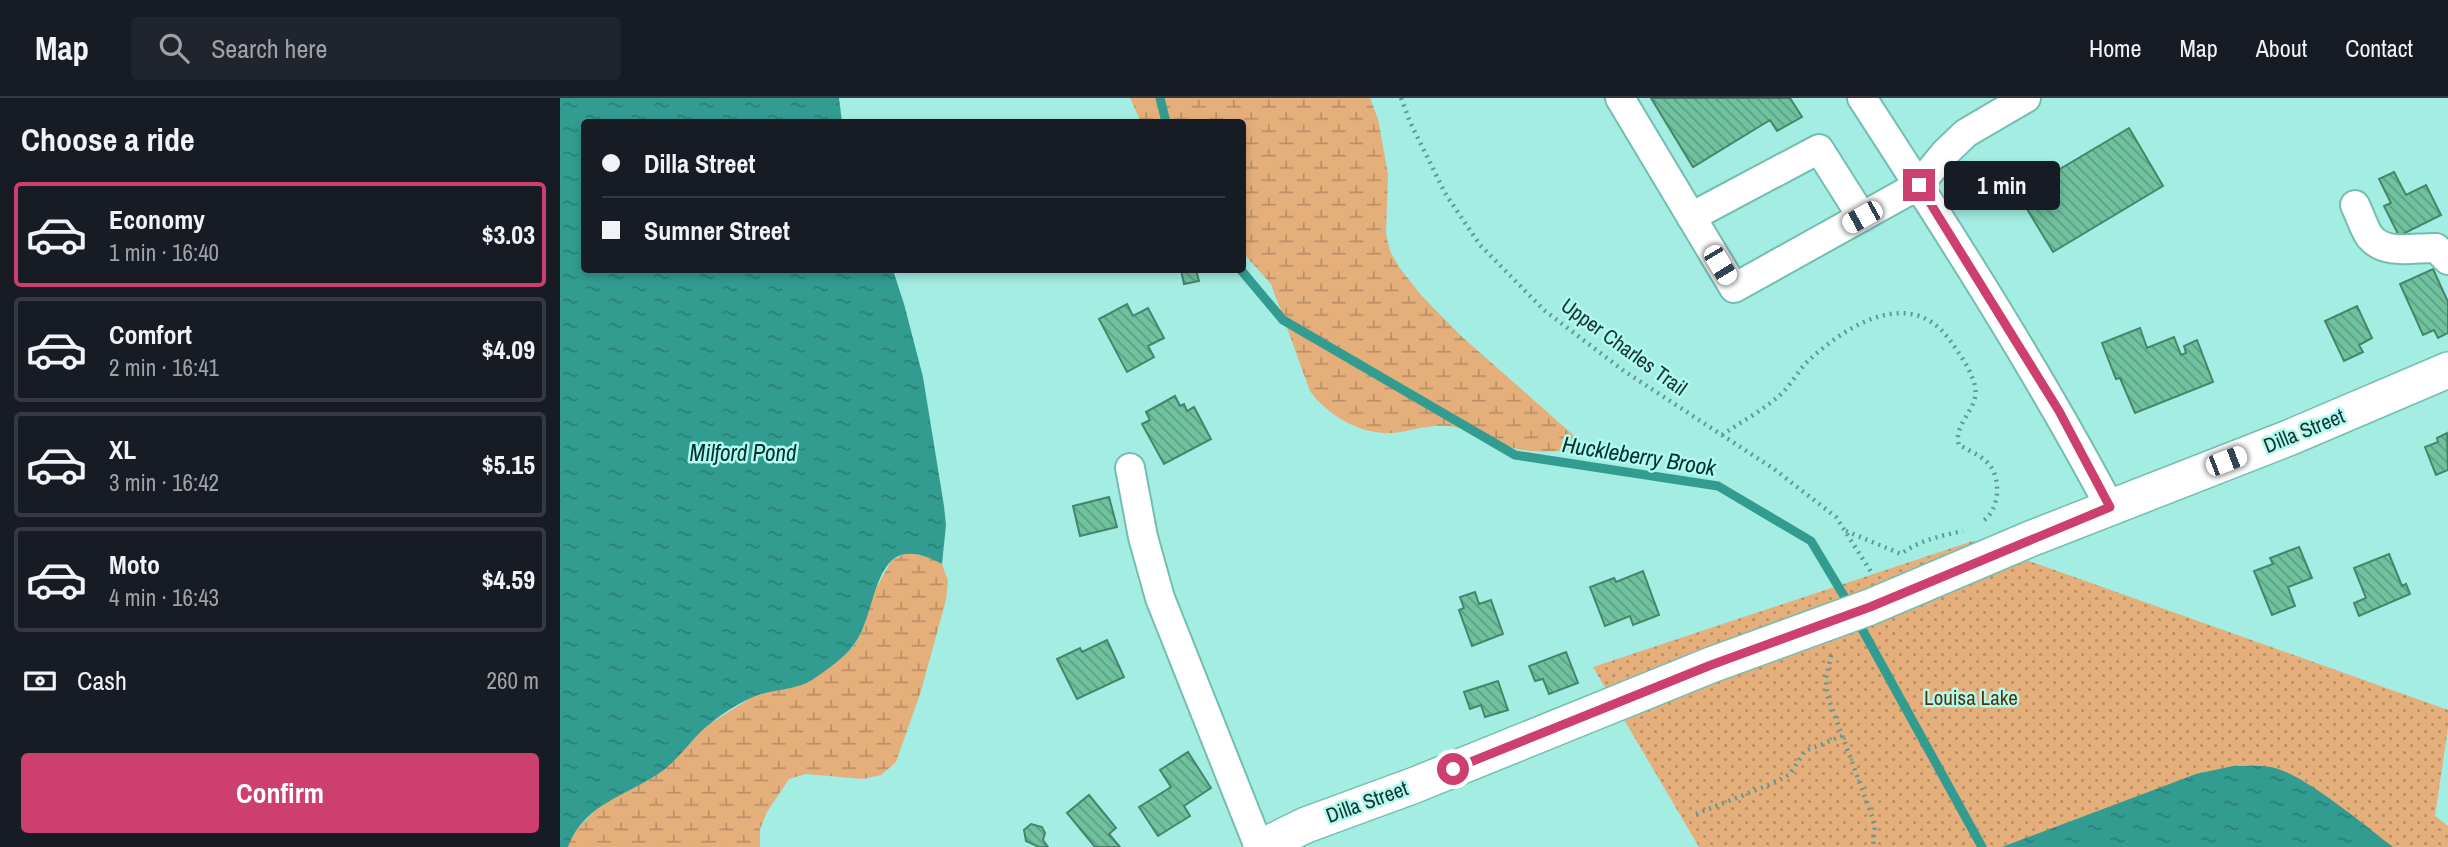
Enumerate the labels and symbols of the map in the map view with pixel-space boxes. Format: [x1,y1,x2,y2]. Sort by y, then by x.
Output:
callout: 1 min [1944,160,2059,210]
route end [1903,169,1935,201]
car [1839,198,1886,236]
car [1701,242,1740,288]
street label: Upper Charles Trail [1555,291,1693,402]
street label: Dilla Street [2259,401,2349,460]
water label: Huckleberry Brook [1560,428,1720,483]
water label: Milford Pond [690,437,797,468]
car [2203,444,2250,478]
park label: Louisa Lake [1924,683,2018,712]
route start [1437,753,1469,785]
street label: Dilla Street [1322,773,1412,830]

